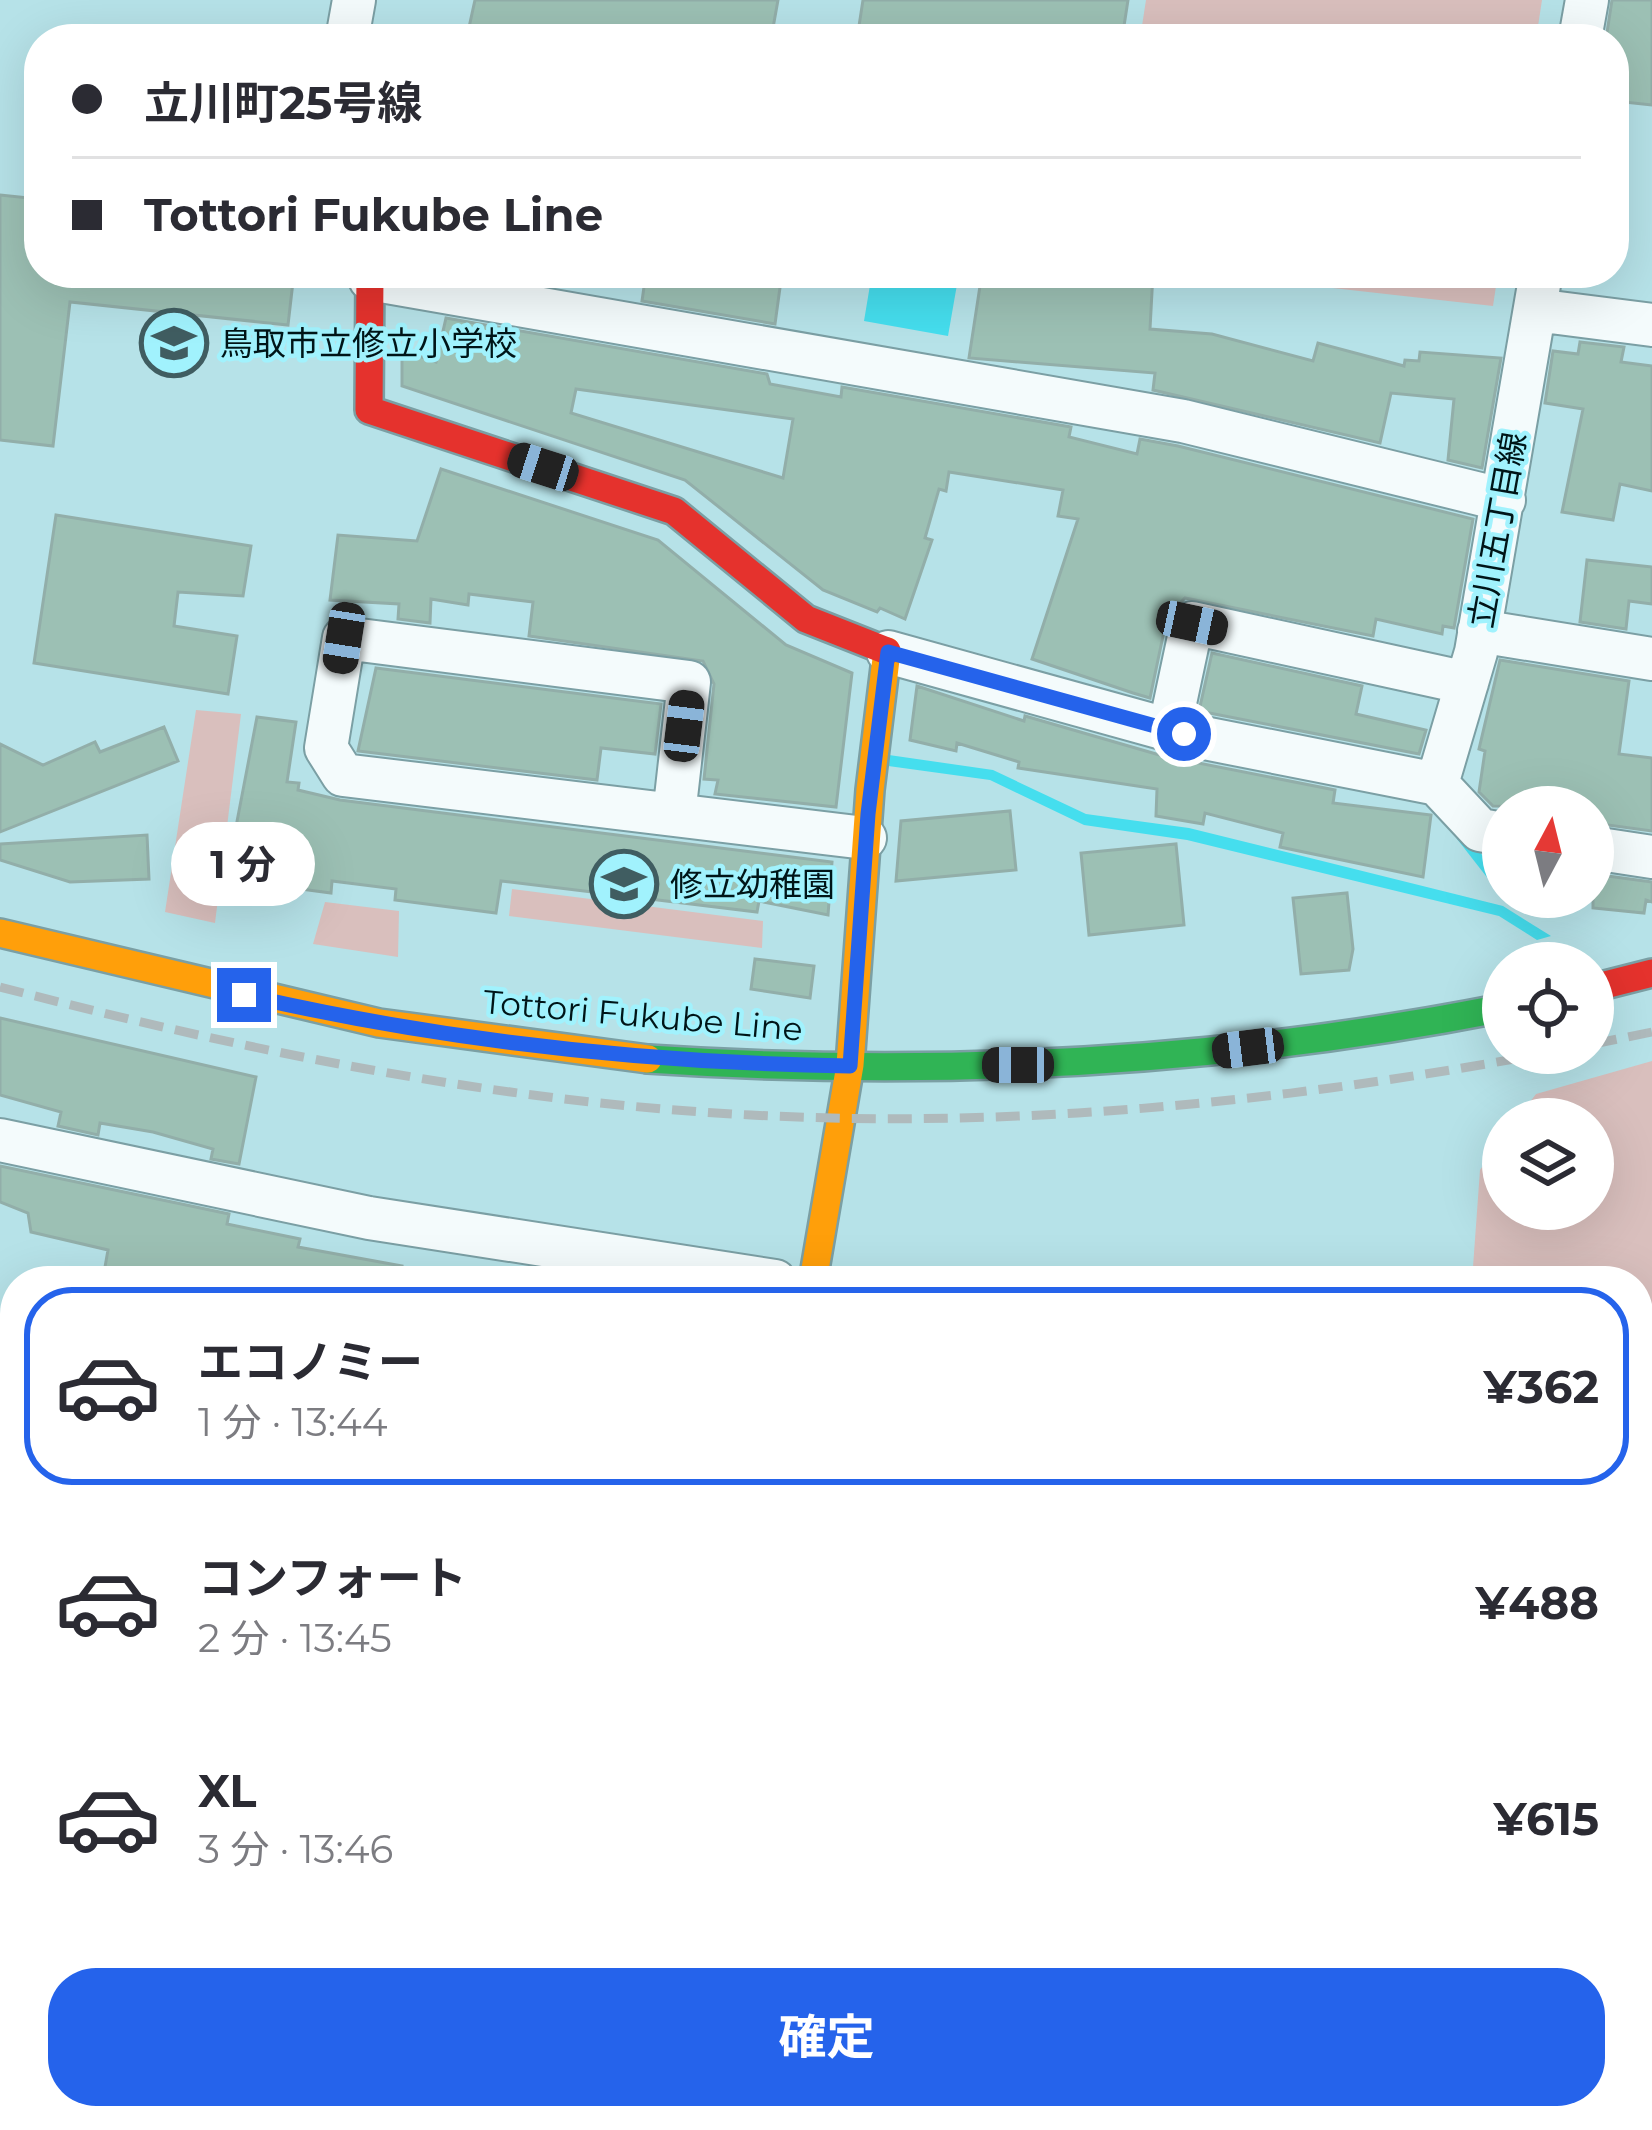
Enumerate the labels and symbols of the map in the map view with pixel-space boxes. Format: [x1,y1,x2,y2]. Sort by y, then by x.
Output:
school or university icon: 鳥取市立修立小学校 [139,308,209,378]
place label: 鳥取市立修立小学校 [220,323,517,363]
street label: 立川五丁目線 [1460,429,1534,631]
car [503,439,583,495]
car [1153,598,1231,648]
car [321,600,367,676]
car [662,688,706,764]
route start [1157,707,1211,761]
north arrow [1482,786,1614,918]
callout: 1 分 [172,821,316,905]
school or university icon: 修立幼稚園 [589,849,659,919]
place label: 修立幼稚園 [670,864,835,904]
route end [217,968,271,1022]
street label: Tottori Fukube Line [482,981,804,1049]
car [1210,1026,1286,1070]
car [982,1047,1054,1083]

